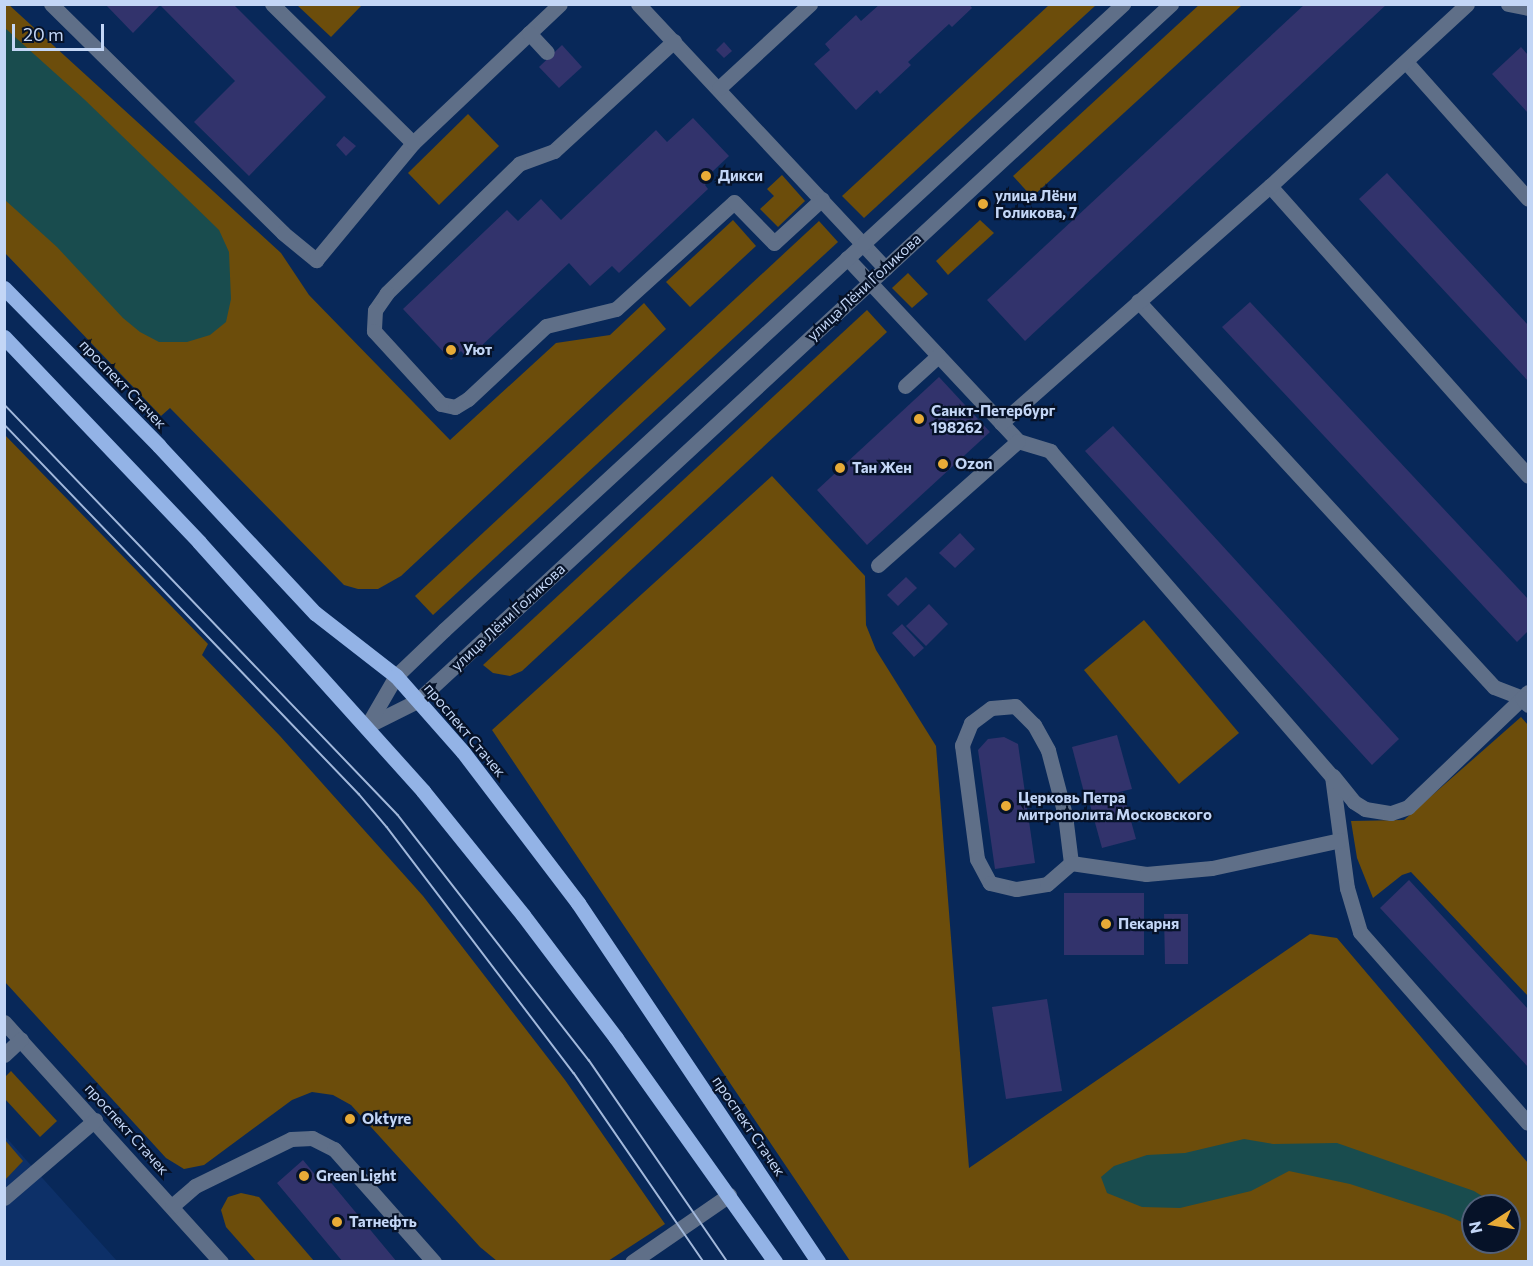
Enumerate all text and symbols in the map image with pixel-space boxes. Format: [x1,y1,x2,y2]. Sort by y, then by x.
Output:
scale bar [15,12,106,50]
text: 20 m [23,23,64,45]
place label: Дикси [718,167,763,185]
marker: Дикси [699,169,713,183]
place label: улица Лёни Голикова, 7 [995,186,1077,221]
marker: улица Лёни Голикова, 7 [976,197,990,211]
street label: улица Лёни Голикова [803,230,925,344]
street label: проспект Стачек [76,336,170,432]
place label: Уют [463,341,492,359]
marker: Уют [444,343,458,357]
place label: Санкт-Петербург 198262 [931,401,1055,436]
marker: Санкт-Петербург 198262 [912,412,926,426]
place label: Ozon [955,455,993,473]
marker: Ozon [936,457,950,471]
place label: Тан Жен [852,459,912,477]
marker: Тан Жен [833,461,847,475]
street label: улица Лёни Голикова [447,560,569,674]
street label: проспект Стачек [421,679,509,781]
place label: Церковь Петра митрополита Московского [1018,788,1212,823]
marker: Церковь Петра митрополита Московского [999,799,1013,813]
place label: Пекарня [1118,915,1179,933]
marker: Пекарня [1099,917,1113,931]
street label: проспект Стачек [709,1073,789,1179]
street label: проспект Стачек [81,1080,173,1178]
place label: Oktyre [362,1110,411,1128]
marker: Oktyre [343,1112,357,1126]
place label: Green Light [316,1167,396,1185]
marker: Green Light [297,1169,311,1183]
north arrow [1461,1194,1521,1254]
place label: Татнефть [349,1213,417,1231]
marker: Татнефть [330,1215,344,1229]
text: N [1464,1220,1485,1235]

